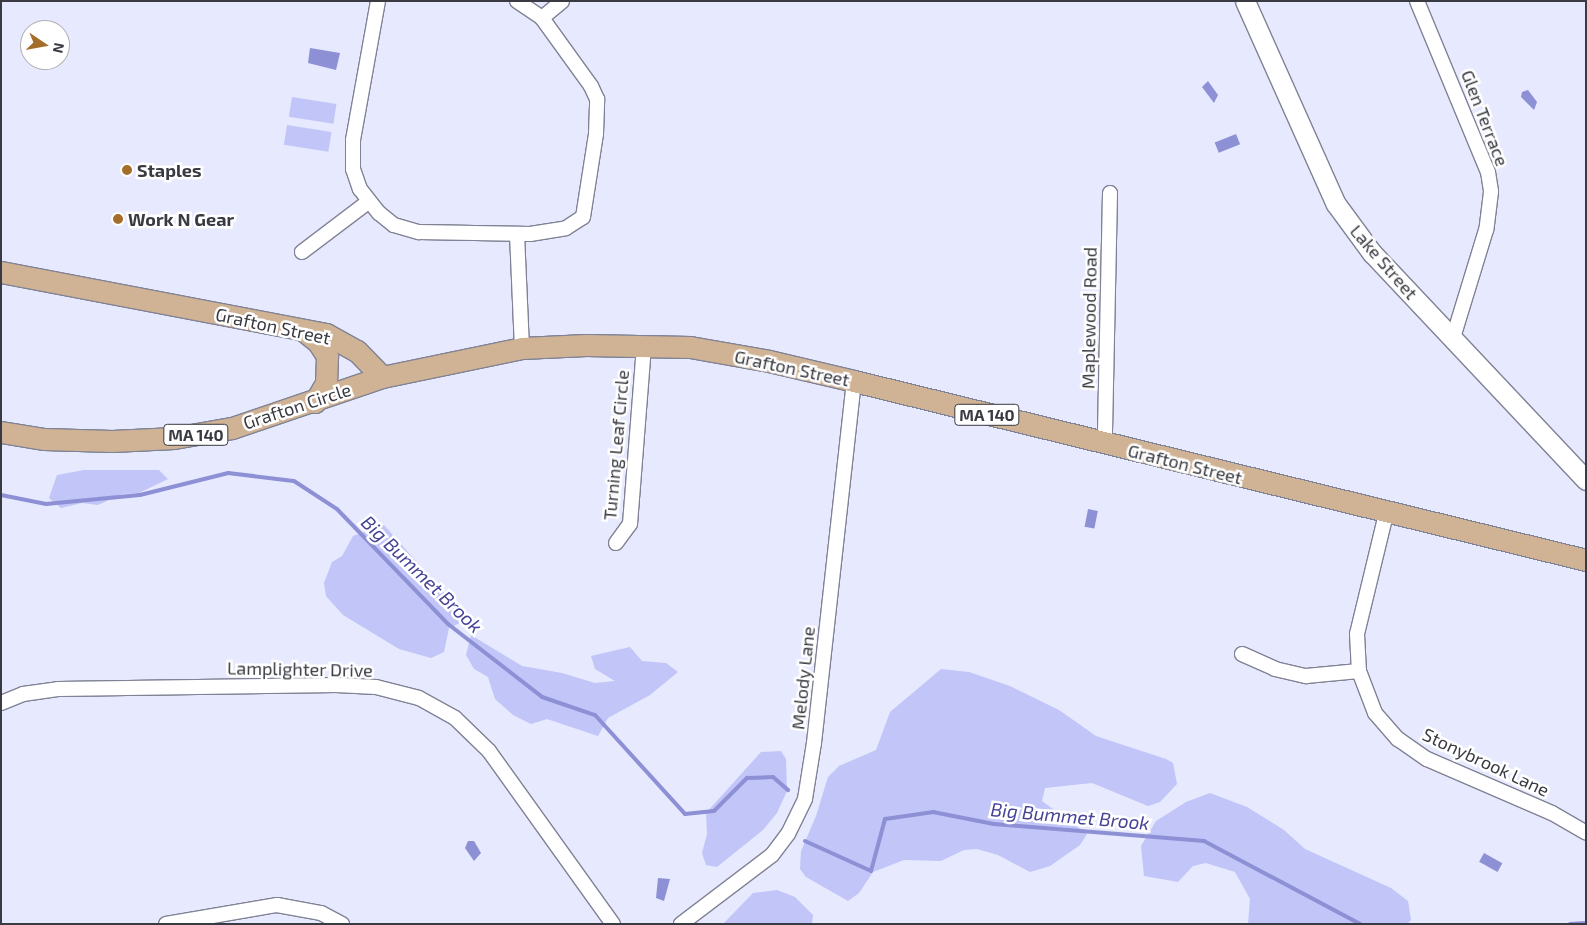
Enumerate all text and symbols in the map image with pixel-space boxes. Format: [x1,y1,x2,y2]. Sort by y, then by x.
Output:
north arrow [20,20,70,70]
text: N [50,41,69,55]
street label: Glen Terrace [1457,67,1513,169]
place label: Staples [137,159,202,181]
marker: Staples [121,164,133,176]
place label: Work N Gear [128,208,234,230]
marker: Work N Gear [112,213,124,225]
street label: Lake Street [1346,220,1422,304]
street label: Maplewood Road [1077,247,1101,389]
street label: Grafton Street [214,303,332,349]
street label: Grafton Street [733,345,851,391]
street label: Turning Leaf Circle [599,369,633,521]
street label: Grafton Circle [240,378,354,434]
road number: MA 140 [953,402,1021,428]
road number: MA 140 [162,422,230,448]
street label: Grafton Street [1126,439,1244,489]
water label: Big Bummet Brook [357,510,487,638]
street label: Melody Lane [787,625,819,731]
street label: Lamplighter Drive [227,657,373,681]
street label: Stonybrook Lane [1419,723,1553,801]
water label: Big Bummet Brook [990,798,1150,834]

